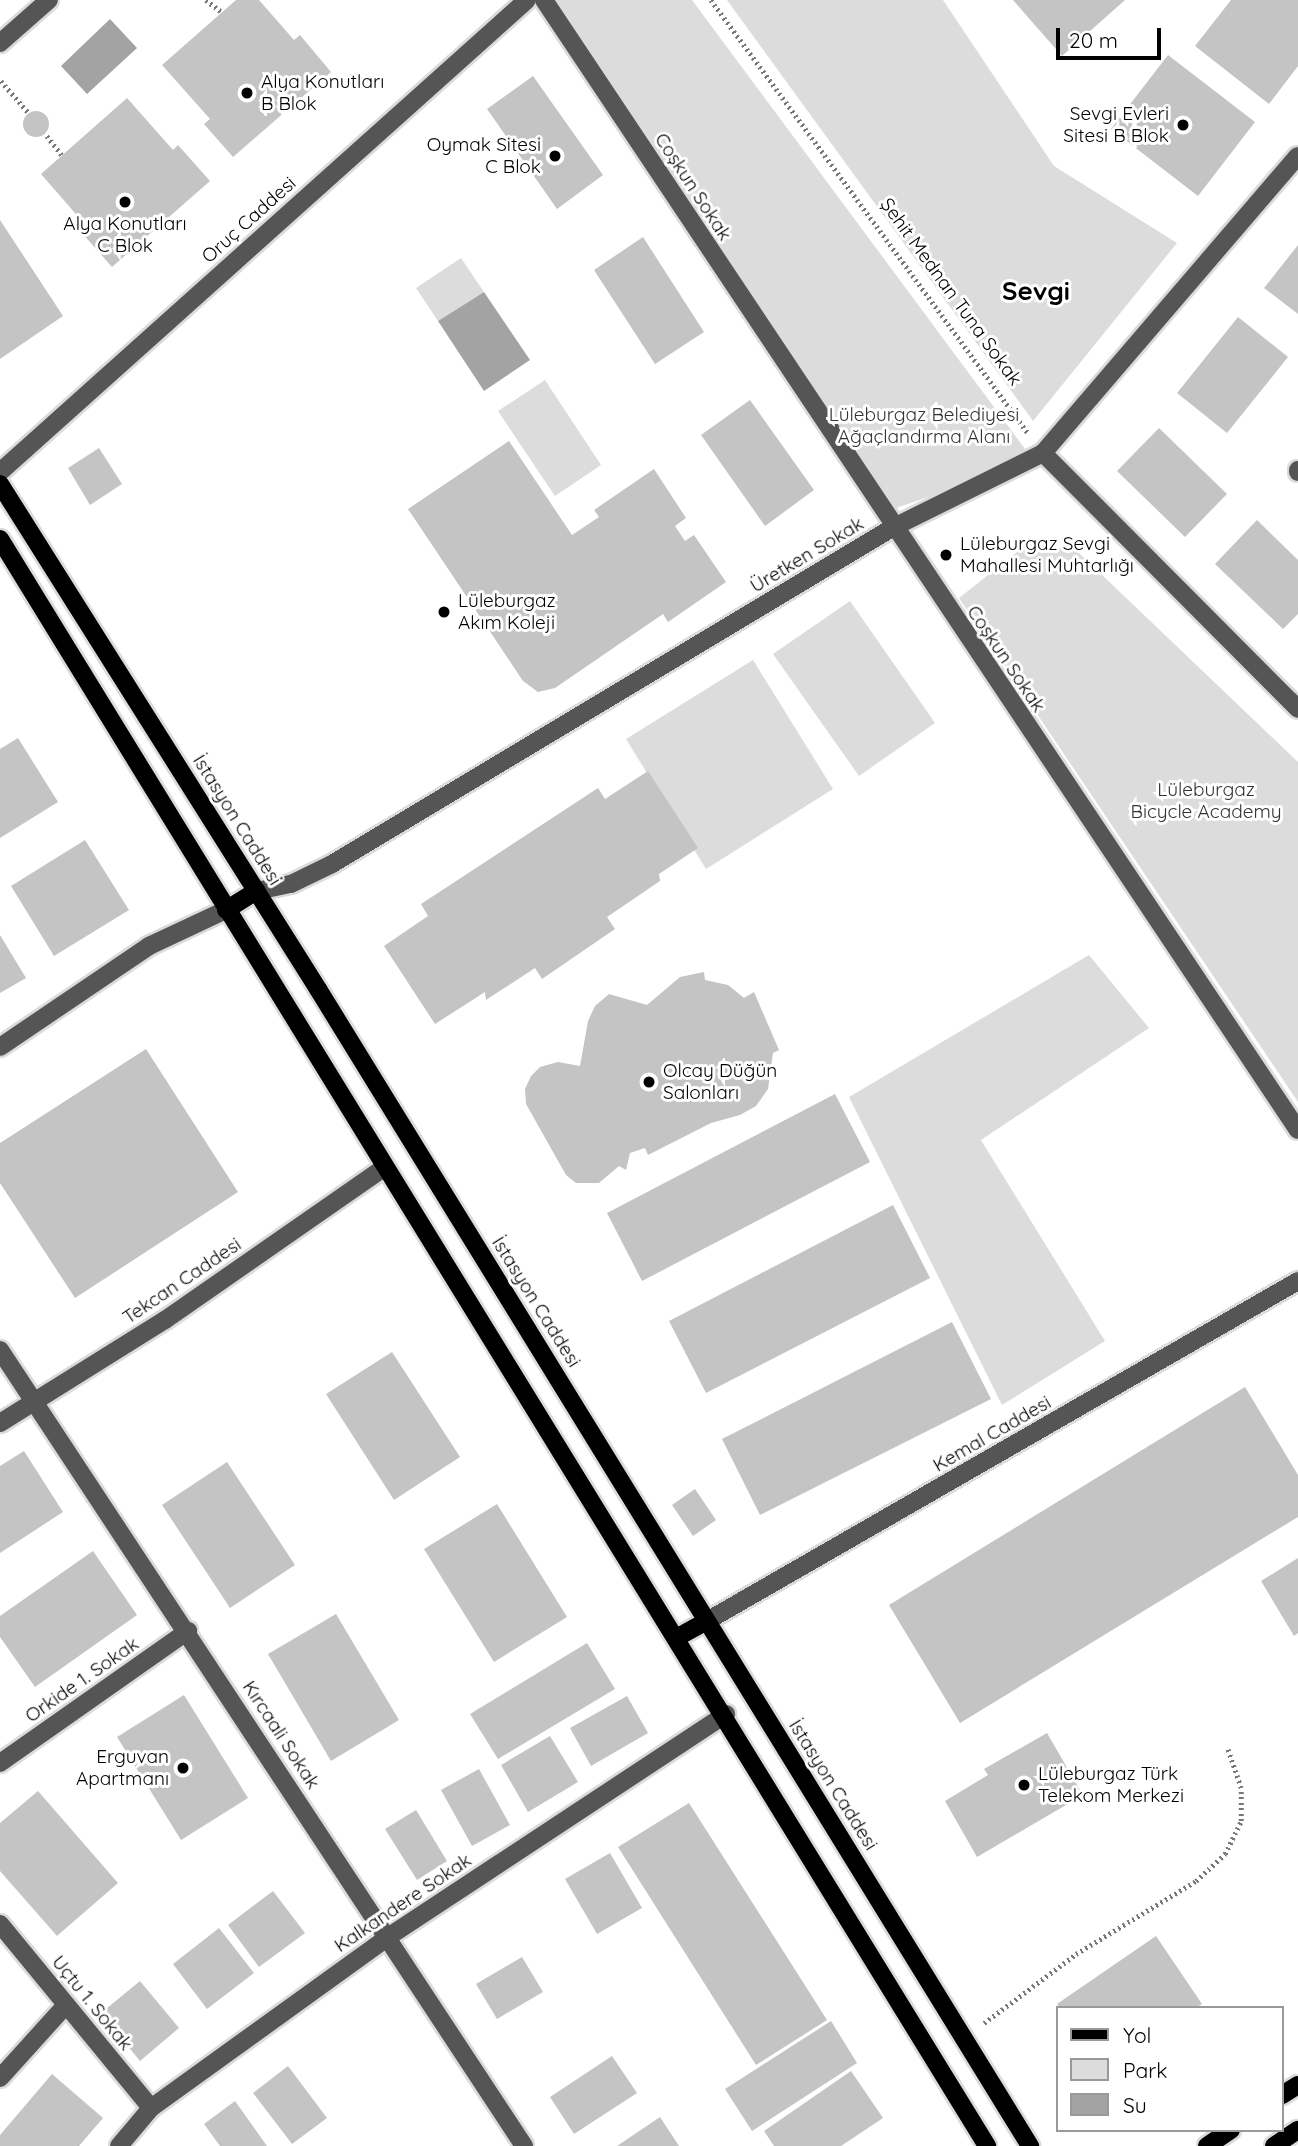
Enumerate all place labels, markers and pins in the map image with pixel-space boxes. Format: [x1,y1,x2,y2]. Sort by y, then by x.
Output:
place label: Alya Konutları B Blok [261,71,384,115]
marker: Alya Konutları B Blok [239,85,255,101]
place label: Sevgi Evleri Sitesi B Blok [1063,103,1169,147]
marker: Sevgi Evleri Sitesi B Blok [1175,117,1191,133]
place label: Oymak Sitesi C Blok [427,134,541,178]
marker: Oymak Sitesi C Blok [547,148,563,164]
marker: Alya Konutları C Blok [117,194,133,210]
place label: Alya Konutları C Blok [63,213,187,257]
place label: Lüleburgaz Sevgi Mahallesi Muhtarlığı [960,533,1134,577]
marker: Lüleburgaz Sevgi Mahallesi Muhtarlığı [938,547,954,563]
place label: Lüleburgaz Akım Koleji [458,590,556,634]
marker: Lüleburgaz Akım Koleji [436,604,452,620]
place label: Olcay Düğün Salonları [663,1060,777,1104]
marker: Olcay Düğün Salonları [641,1074,657,1090]
place label: Erguvan Apartmanı [76,1746,169,1790]
marker: Erguvan Apartmanı [175,1760,191,1776]
place label: Lüleburgaz Türk Telekom Merkezi [1038,1763,1184,1807]
marker: Lüleburgaz Türk Telekom Merkezi [1016,1777,1032,1793]

